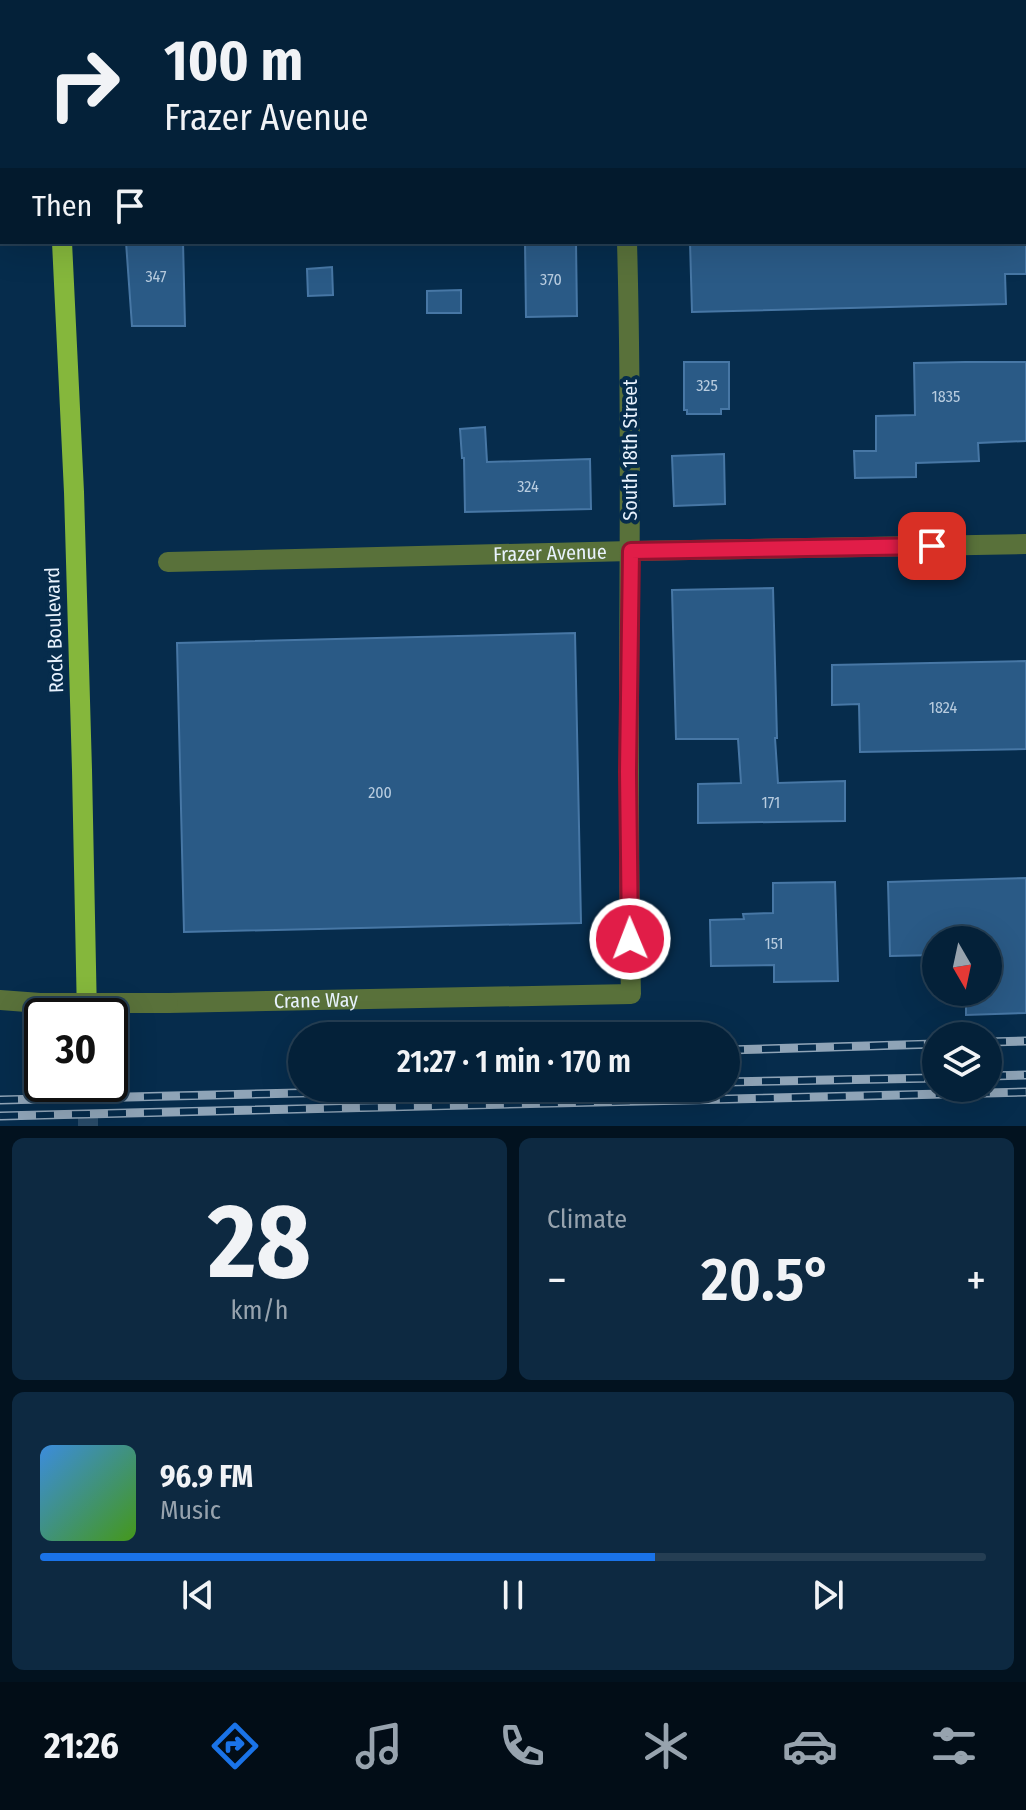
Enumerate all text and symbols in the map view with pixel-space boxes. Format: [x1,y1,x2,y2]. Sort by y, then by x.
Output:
text: 100 m [164,28,303,95]
icon: right [32,32,136,136]
text: Frazer Avenue [164,96,369,140]
icon: arrive [108,184,152,228]
text: Then [32,188,92,224]
house number: 347 [145,267,167,286]
house number: 370 [540,270,562,289]
house number: 325 [696,376,718,395]
street label: South 18th Street [618,379,642,521]
house number: 1835 [932,387,960,406]
house number: 324 [517,477,539,496]
pin [898,512,966,580]
icon: arrive [910,524,954,568]
street label: Frazer Avenue [493,540,607,566]
street label: Rock Boulevard [40,567,68,693]
house number: 1824 [929,698,958,717]
house number: 200 [368,783,392,802]
house number: 171 [762,793,780,812]
position arrow [588,897,672,981]
north arrow [922,926,1002,1006]
map controls [922,926,1002,1102]
house number: 151 [764,934,784,953]
street label: Crane Way [274,987,358,1013]
speed limit sign: 30 [24,998,128,1102]
button: layers [922,1022,1002,1102]
text: 21:27 · 1 min · 170 m [397,1044,631,1080]
text: 28 [208,1180,311,1305]
text: Climate [547,1204,627,1235]
text: 20.5° [701,1244,832,1316]
text: − [547,1254,567,1307]
text: + [966,1254,986,1307]
text: km/h [231,1295,288,1326]
text: 96.9 FM [160,1459,253,1495]
text: Music [160,1495,221,1526]
icon: previous [176,1573,220,1617]
icon: pause [491,1573,535,1617]
icon: next [806,1573,850,1617]
icon: directions [207,1718,263,1774]
icon: music [351,1718,407,1774]
icon: phone [494,1718,550,1774]
icon: climate [638,1718,694,1774]
icon: car [782,1718,838,1774]
icon: filters [926,1718,982,1774]
text: 21:26 [44,1724,119,1768]

